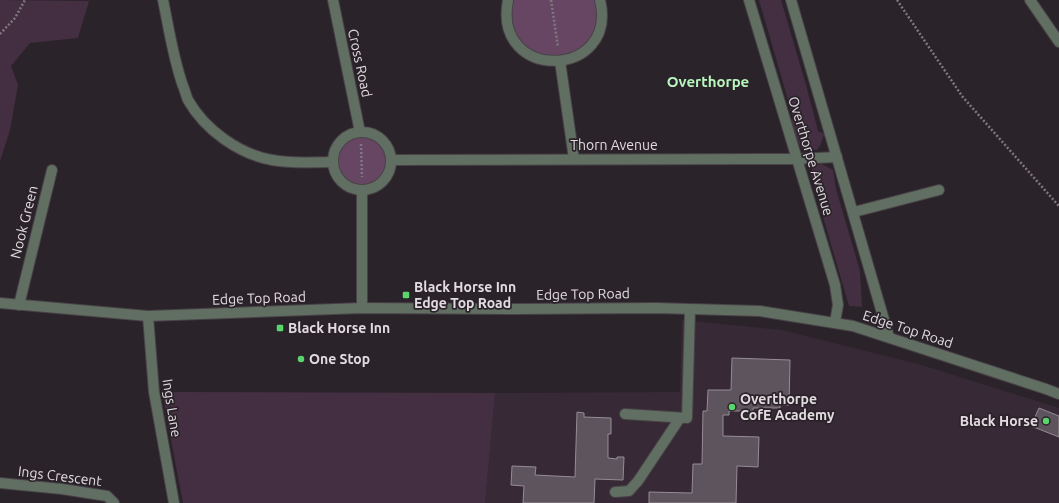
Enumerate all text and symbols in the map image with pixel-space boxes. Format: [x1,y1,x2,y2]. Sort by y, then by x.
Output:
street label: Cross Road [345,27,375,99]
district label: Overthorpe [667,73,749,90]
street label: Overthorpe Avenue [785,94,837,218]
street label: Thorn Avenue [570,137,658,153]
street label: Nook Green [7,184,41,260]
place label: Black Horse Inn Edge Top Road [414,279,516,311]
street label: Edge Top Road [536,285,630,303]
street label: Edge Top Road [212,288,306,308]
marker: Black Horse Inn Edge Top Road [401,290,411,300]
street label: Edge Top Road [861,307,955,351]
place label: Black Horse Inn [288,320,390,336]
marker: Black Horse Inn [275,323,285,333]
place label: One Stop [309,351,370,367]
marker: One Stop [296,354,306,364]
street label: Ings Lane [159,378,185,438]
place label: Overthorpe CofE Academy [740,391,835,423]
marker: Overthorpe CofE Academy [727,402,737,412]
place label: Black Horse [960,413,1038,429]
marker: Black Horse [1041,416,1051,426]
street label: Ings Crescent [17,463,103,489]

